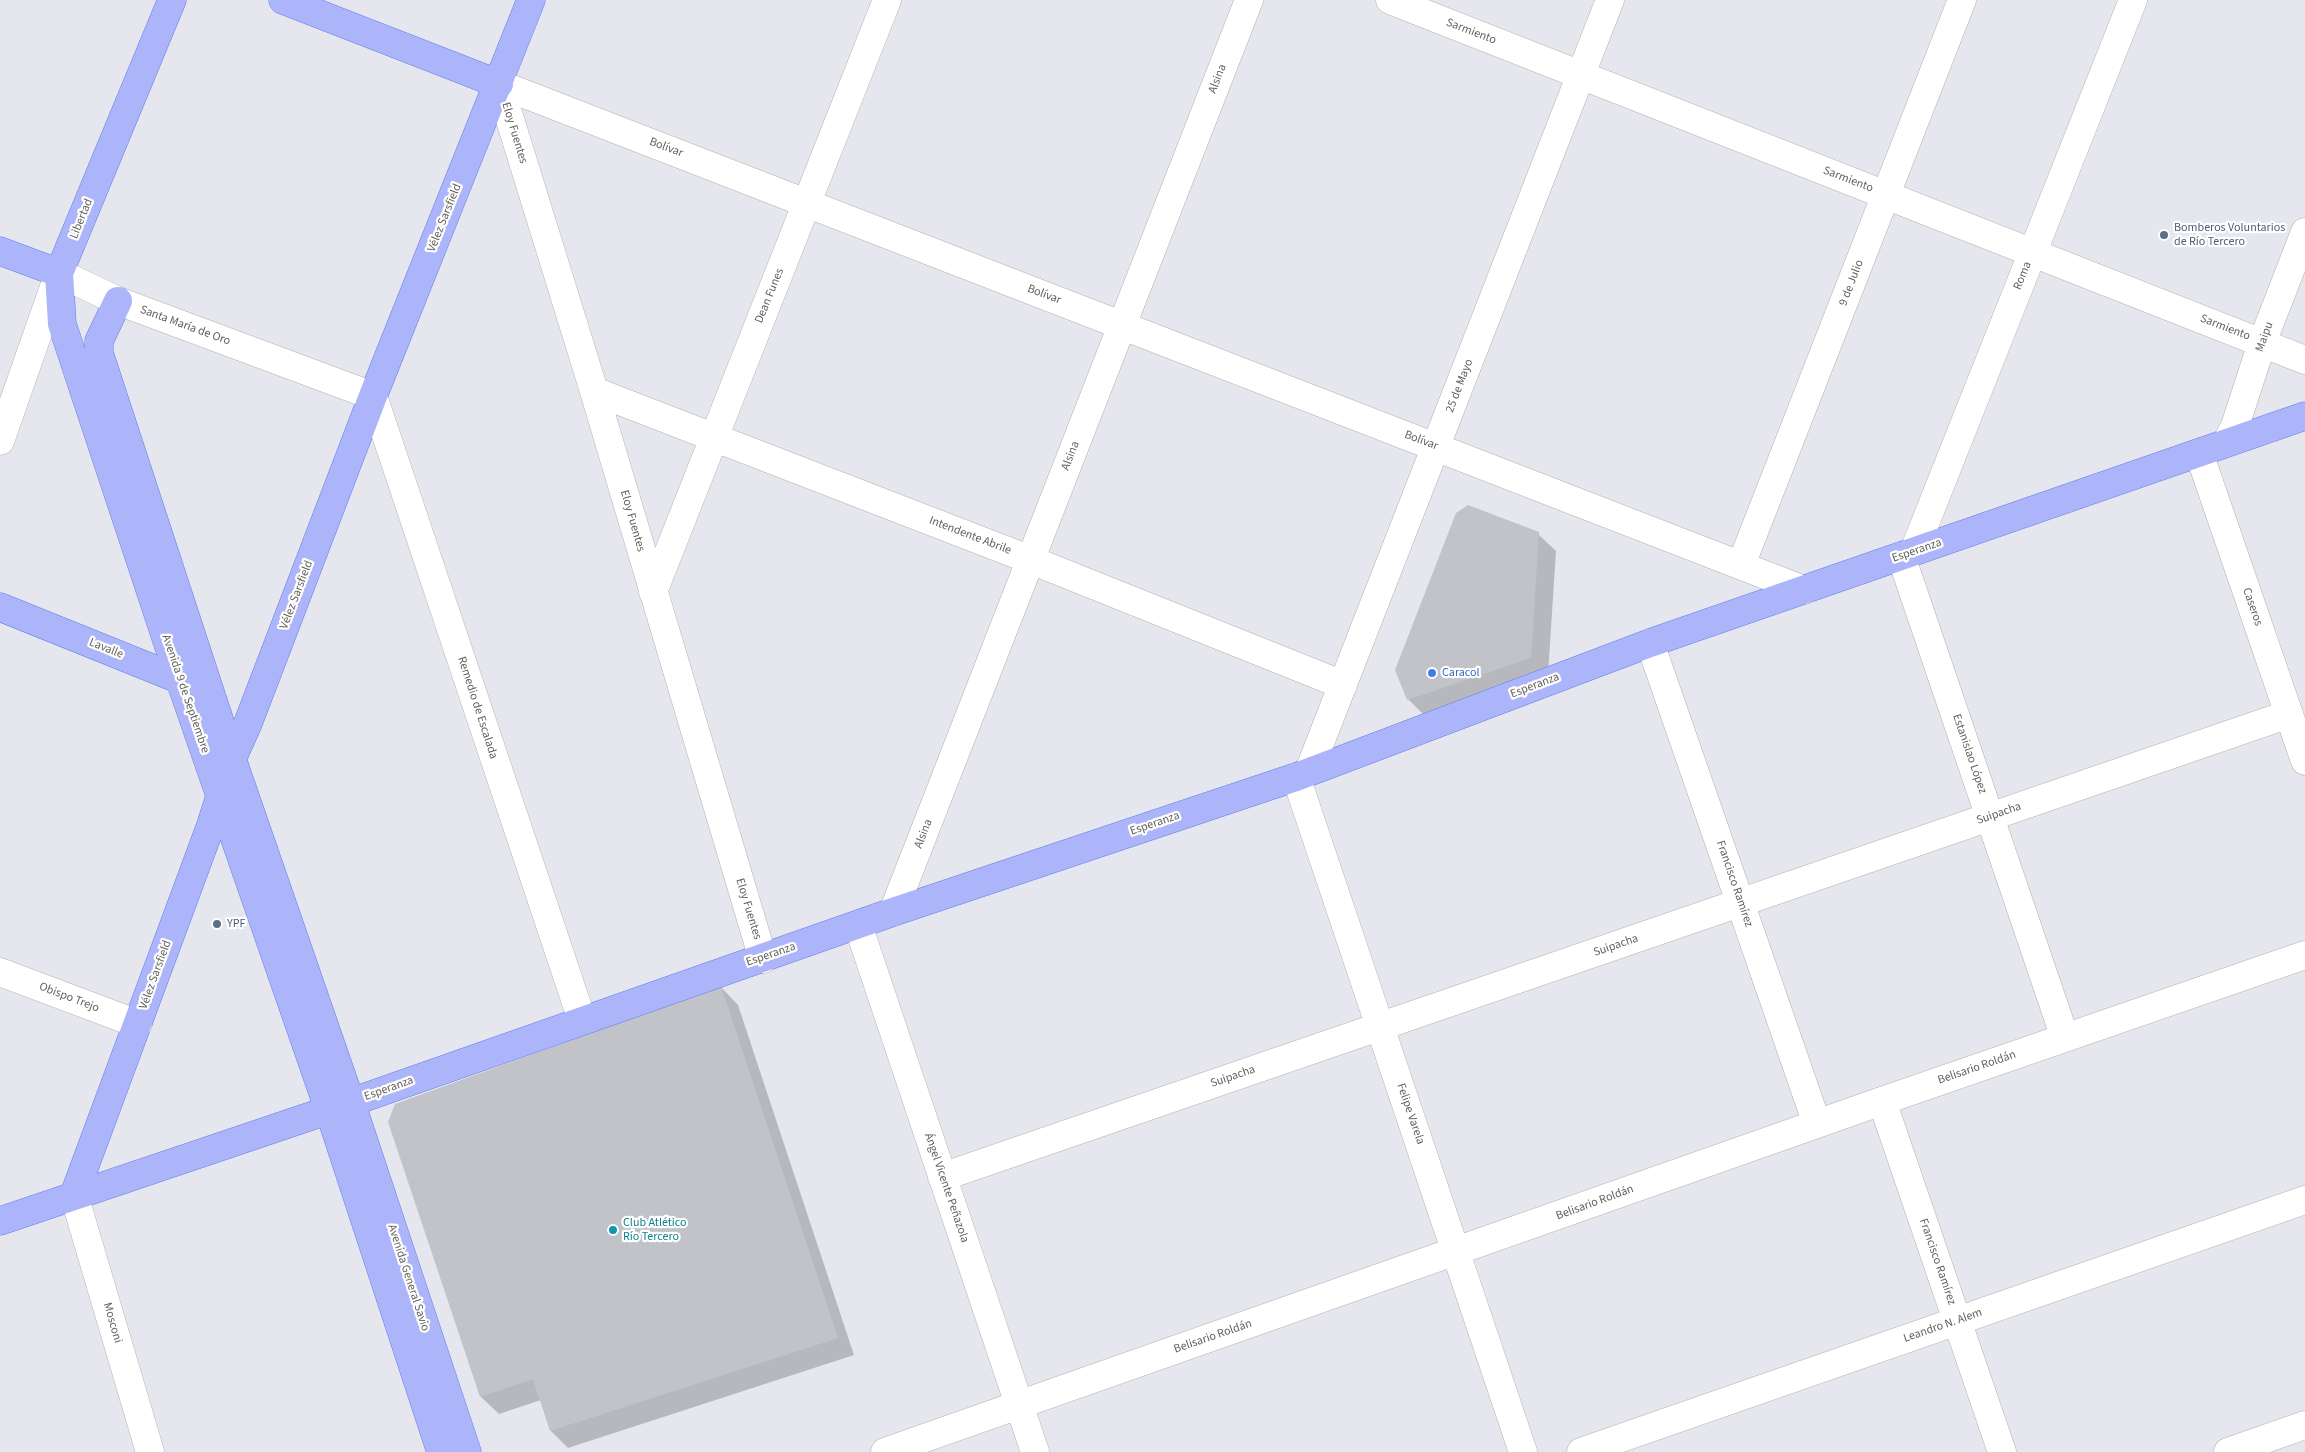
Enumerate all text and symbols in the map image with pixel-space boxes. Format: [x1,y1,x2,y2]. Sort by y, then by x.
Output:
street label: Sarmiento [1444,16,1498,48]
street label: Alsina [1206,62,1230,96]
street label: Eloy Fuentes [498,101,530,165]
street label: Bolívar [647,135,685,161]
street label: Sarmiento [1821,164,1875,196]
street label: Vélez Sarsfield [425,182,465,254]
street label: Libertad [67,197,97,241]
place label: Bomberos Voluntarios de Río Tercero [2174,221,2285,249]
marker: Bomberos Voluntarios de Río Tercero [2158,229,2170,241]
street label: 9 de Julio [1837,258,1867,308]
street label: Roma [2011,260,2035,292]
street label: Dean Funes [752,266,788,326]
street label: Bolívar [1025,282,1063,308]
street label: Santa María de Oro [138,303,232,349]
street label: Sarmiento [2198,312,2252,344]
street label: Maipu [2253,320,2277,354]
street label: 25 de Mayo [1443,357,1477,415]
street label: Bolívar [1402,428,1440,454]
street label: Alsina [1059,439,1083,473]
street label: Eloy Fuentes [616,488,648,554]
street label: Intendente Abrile [927,514,1013,558]
street label: Esperanza [1890,536,1944,566]
street label: Vélez Sarsfield [277,559,317,631]
street label: Caseros [2239,586,2265,628]
street label: Avenida 9 de Septiembre [158,633,212,755]
street label: Lavalle [87,636,125,662]
street label: Remedio de Escalada [454,655,500,761]
place label: Caracol [1442,666,1480,680]
marker: Caracol [1426,667,1438,679]
street label: Esperanza [1508,670,1562,702]
street label: Estanislao López [1949,712,1989,796]
street label: Suipacha [1975,800,2023,828]
street label: Esperanza [1128,809,1182,839]
street label: Alsina [912,817,936,851]
street label: Francisco Ramírez [1712,839,1756,929]
street label: Eloy Fuentes [732,877,764,941]
place label: YPF [227,917,245,931]
marker: YPF [211,918,223,930]
street label: Suipacha [1592,932,1640,960]
street label: Vélez Sarsfield [137,939,175,1011]
street label: Esperanza [744,940,798,970]
street label: Obispo Trejo [37,980,101,1016]
street label: Belisario Roldán [1936,1048,2018,1088]
street label: Suipacha [1209,1063,1257,1091]
street label: Esperanza [362,1073,416,1105]
street label: Felipe Varela [1393,1081,1427,1147]
street label: Ángel Vicente Peñazola [920,1131,972,1245]
street label: Belisario Roldán [1554,1182,1636,1224]
place label: Club Atlético Río Tercero [623,1216,687,1244]
street label: Francisco Ramírez [1915,1217,1959,1307]
street label: Avenida General Savio [384,1223,432,1333]
marker: Club Atlético Río Tercero [607,1224,619,1236]
street label: Mosconi [99,1301,125,1345]
street label: Leandro N. Alem [1902,1306,1984,1346]
street label: Belisario Roldán [1172,1317,1254,1357]

